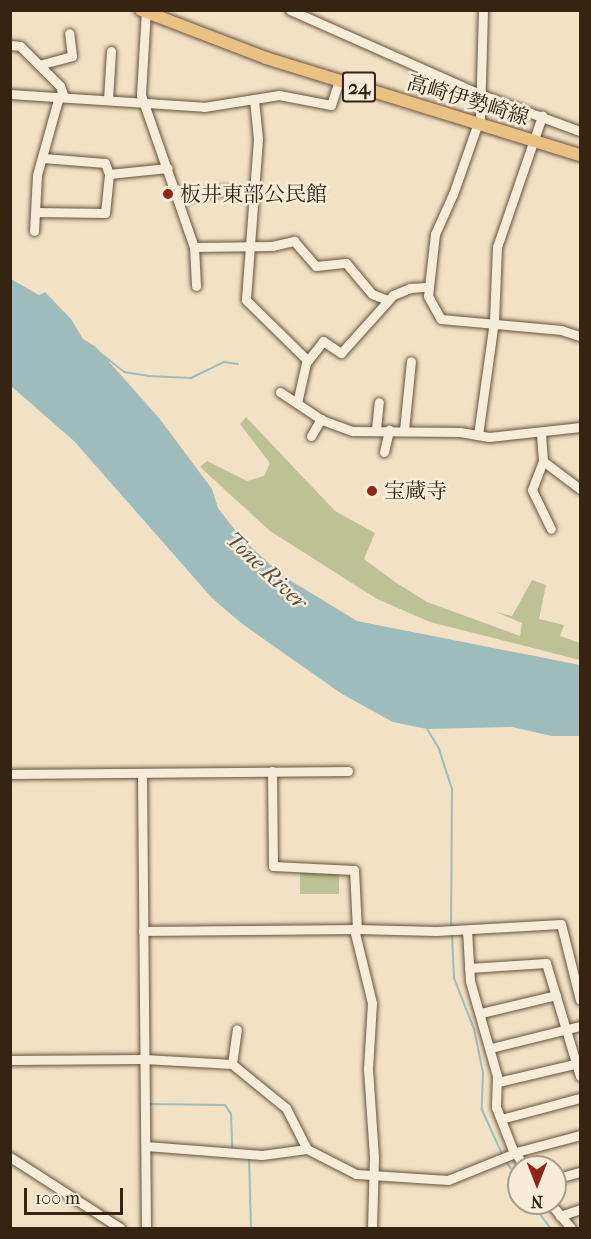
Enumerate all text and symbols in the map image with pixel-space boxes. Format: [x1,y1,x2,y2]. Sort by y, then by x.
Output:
road number: 24 [341,70,377,104]
street label: 高崎伊勢崎線 [404,70,532,130]
place label: 板井東部公民館 [180,181,327,207]
marker: 板井東部公民館 [161,187,175,201]
place label: 宝蔵寺 [384,478,447,504]
marker: 宝蔵寺 [365,484,379,498]
water label: Tone River [220,527,312,615]
north arrow [507,1155,567,1215]
scale bar [27,1176,126,1214]
text: 100 m [35,1188,80,1209]
text: N [531,1192,543,1211]

